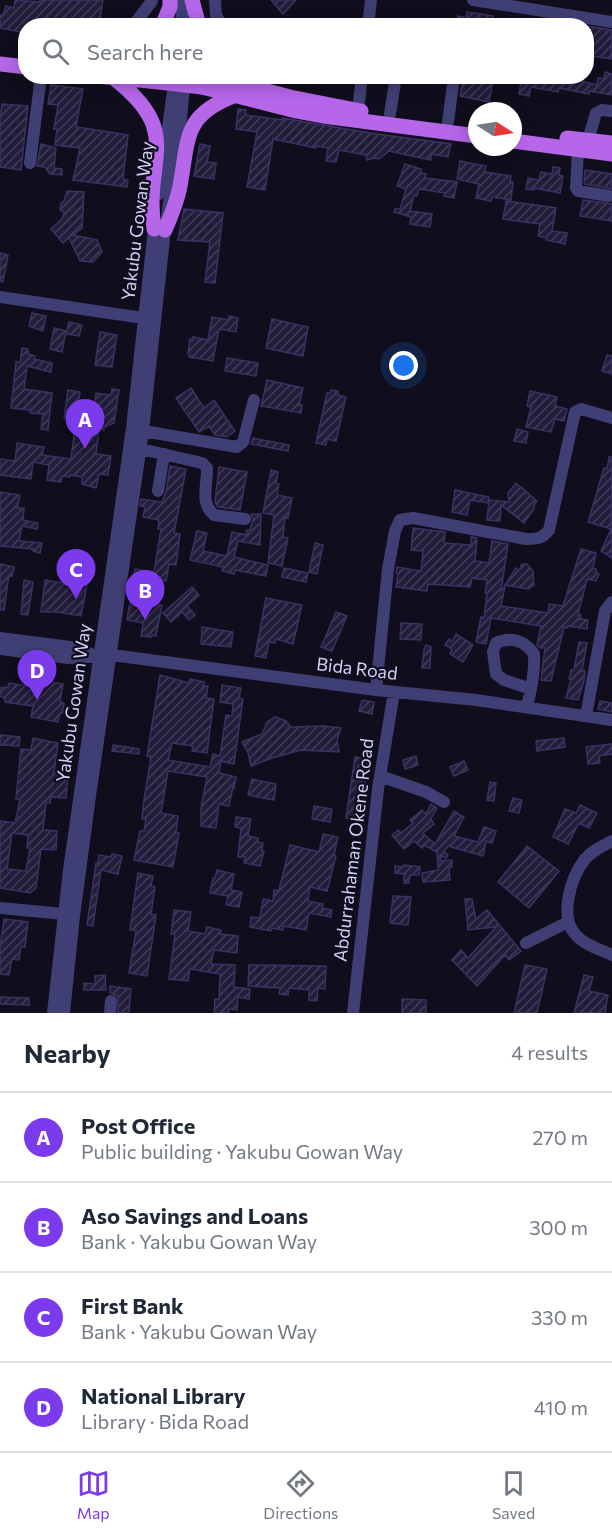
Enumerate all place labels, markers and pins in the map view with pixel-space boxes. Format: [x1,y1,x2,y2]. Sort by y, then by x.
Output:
pin: A [66,400,104,449]
pin: C [56,550,96,599]
pin: B [126,570,164,620]
pin: D [18,650,57,700]

